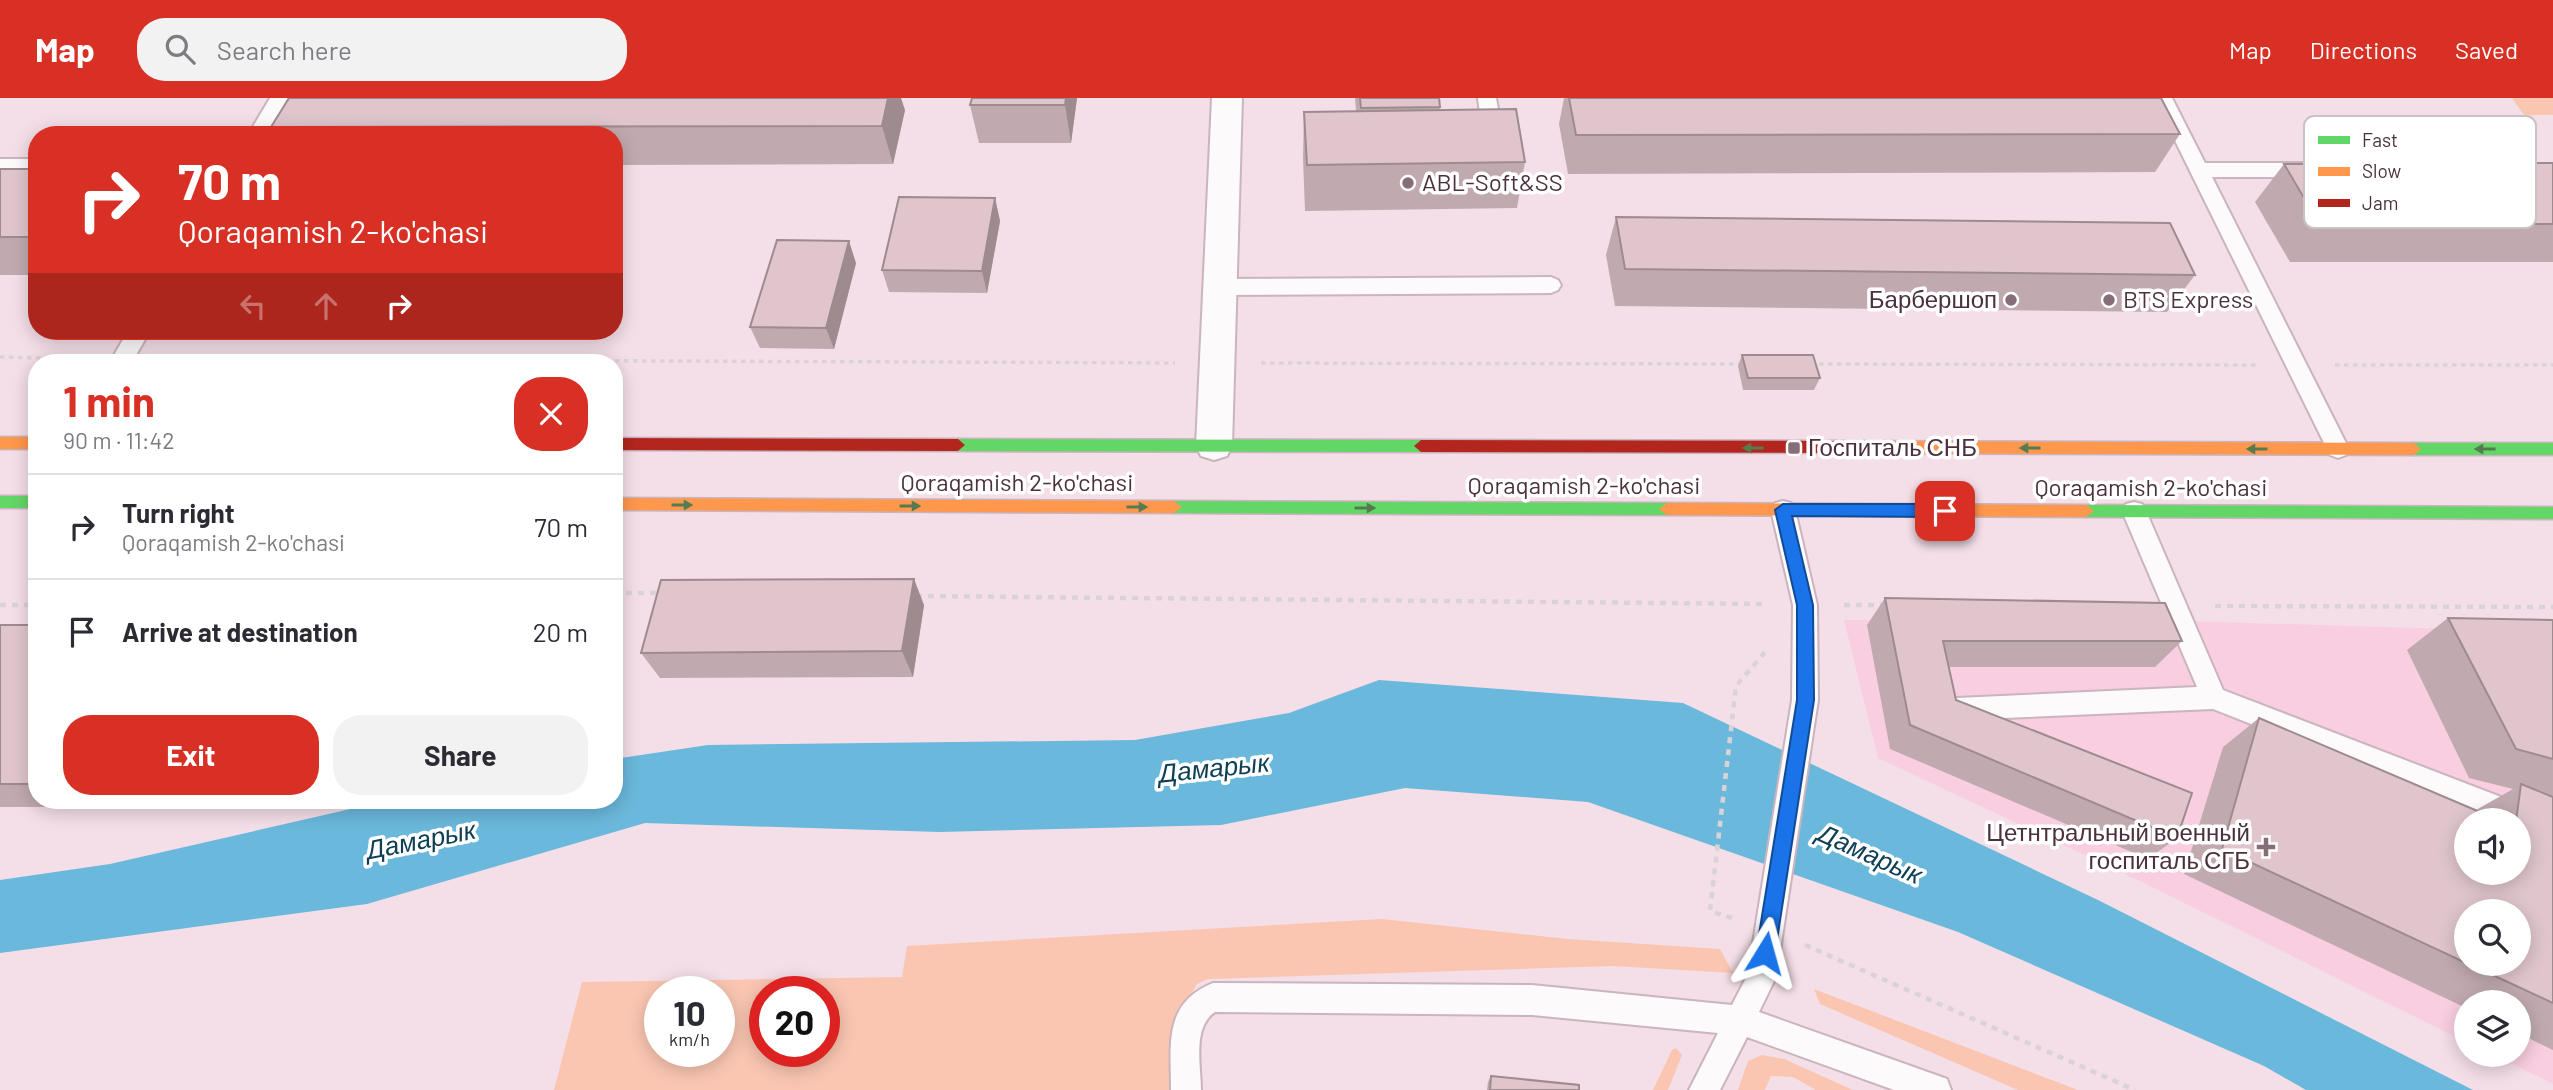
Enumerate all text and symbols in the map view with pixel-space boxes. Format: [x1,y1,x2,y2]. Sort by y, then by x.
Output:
search box [137,18,627,81]
text: Map [35,29,95,69]
icon: search [161,30,199,68]
text: Search here [217,34,352,65]
text: Map [2229,35,2272,64]
text: Directions [2310,35,2417,64]
text: Saved [2455,35,2518,64]
legend [2304,116,2536,228]
text: Fast [2362,128,2398,151]
text: 70 m [178,151,281,210]
icon: right [63,154,154,245]
text: Slow [2362,159,2401,182]
place label: ABL-Soft&SS [1422,167,1563,196]
marker: ABL-Soft&SS [1400,175,1416,191]
text: Jam [2362,191,2398,214]
text: Qoraqamish 2-ko'chasi [178,211,488,249]
place label: Барбершоп [1869,284,1997,313]
place label: BTS Express [2123,284,2253,313]
icon: left [234,287,272,325]
icon: ahead [307,287,345,325]
icon: right [380,287,418,325]
marker: Барбершоп [2003,292,2019,308]
marker: BTS Express [2101,292,2117,308]
text: 1 min [63,375,155,425]
button: close [514,377,588,451]
text: 90 m · 11:42 [63,426,175,454]
place label: Госпиталь СНБ [1808,432,1977,461]
marker: Госпиталь СНБ [1786,440,1802,456]
one-way arrow [1742,442,1764,454]
one-way arrow [2019,442,2041,454]
one-way arrow [2246,443,2268,455]
one-way arrow [2474,443,2496,455]
street label: Qoraqamish 2-ko'chasi [901,467,1133,496]
street label: Qoraqamish 2-ko'chasi [1468,470,1700,499]
street label: Qoraqamish 2-ko'chasi [2035,472,2267,501]
pin [1915,481,1975,541]
icon: arrive [1926,492,1964,530]
text: Turn right [122,497,235,528]
one-way arrow [672,499,694,511]
one-way arrow [899,500,921,512]
one-way arrow [1127,501,1149,513]
one-way arrow [1354,502,1376,514]
icon: right [63,508,101,546]
text: 70 m [534,511,588,542]
text: Qoraqamish 2-ko'chasi [122,528,345,556]
icon: arrive [63,613,101,651]
text: Arrive at destination [122,616,358,647]
text: 20 m [533,616,588,647]
button: Exit [63,715,319,795]
button: Share [333,715,588,795]
water label: Дамарык [1154,745,1272,788]
map controls [2454,808,2531,1067]
button: sound [2454,808,2531,885]
water label: Дамарык [360,812,480,865]
water label: Дамарык [1811,815,1929,890]
place label: Цетнтральный военный госпиталь СГБ [1986,817,2250,874]
marker: Цетнтральный военный госпиталь СГБ [2256,837,2276,857]
button: search [2454,899,2531,976]
position arrow [1728,916,1802,990]
speed limit sign: 20 [749,976,840,1067]
button: layers [2454,990,2531,1067]
text: 10 [673,991,706,1033]
text: km/h [669,1028,710,1050]

